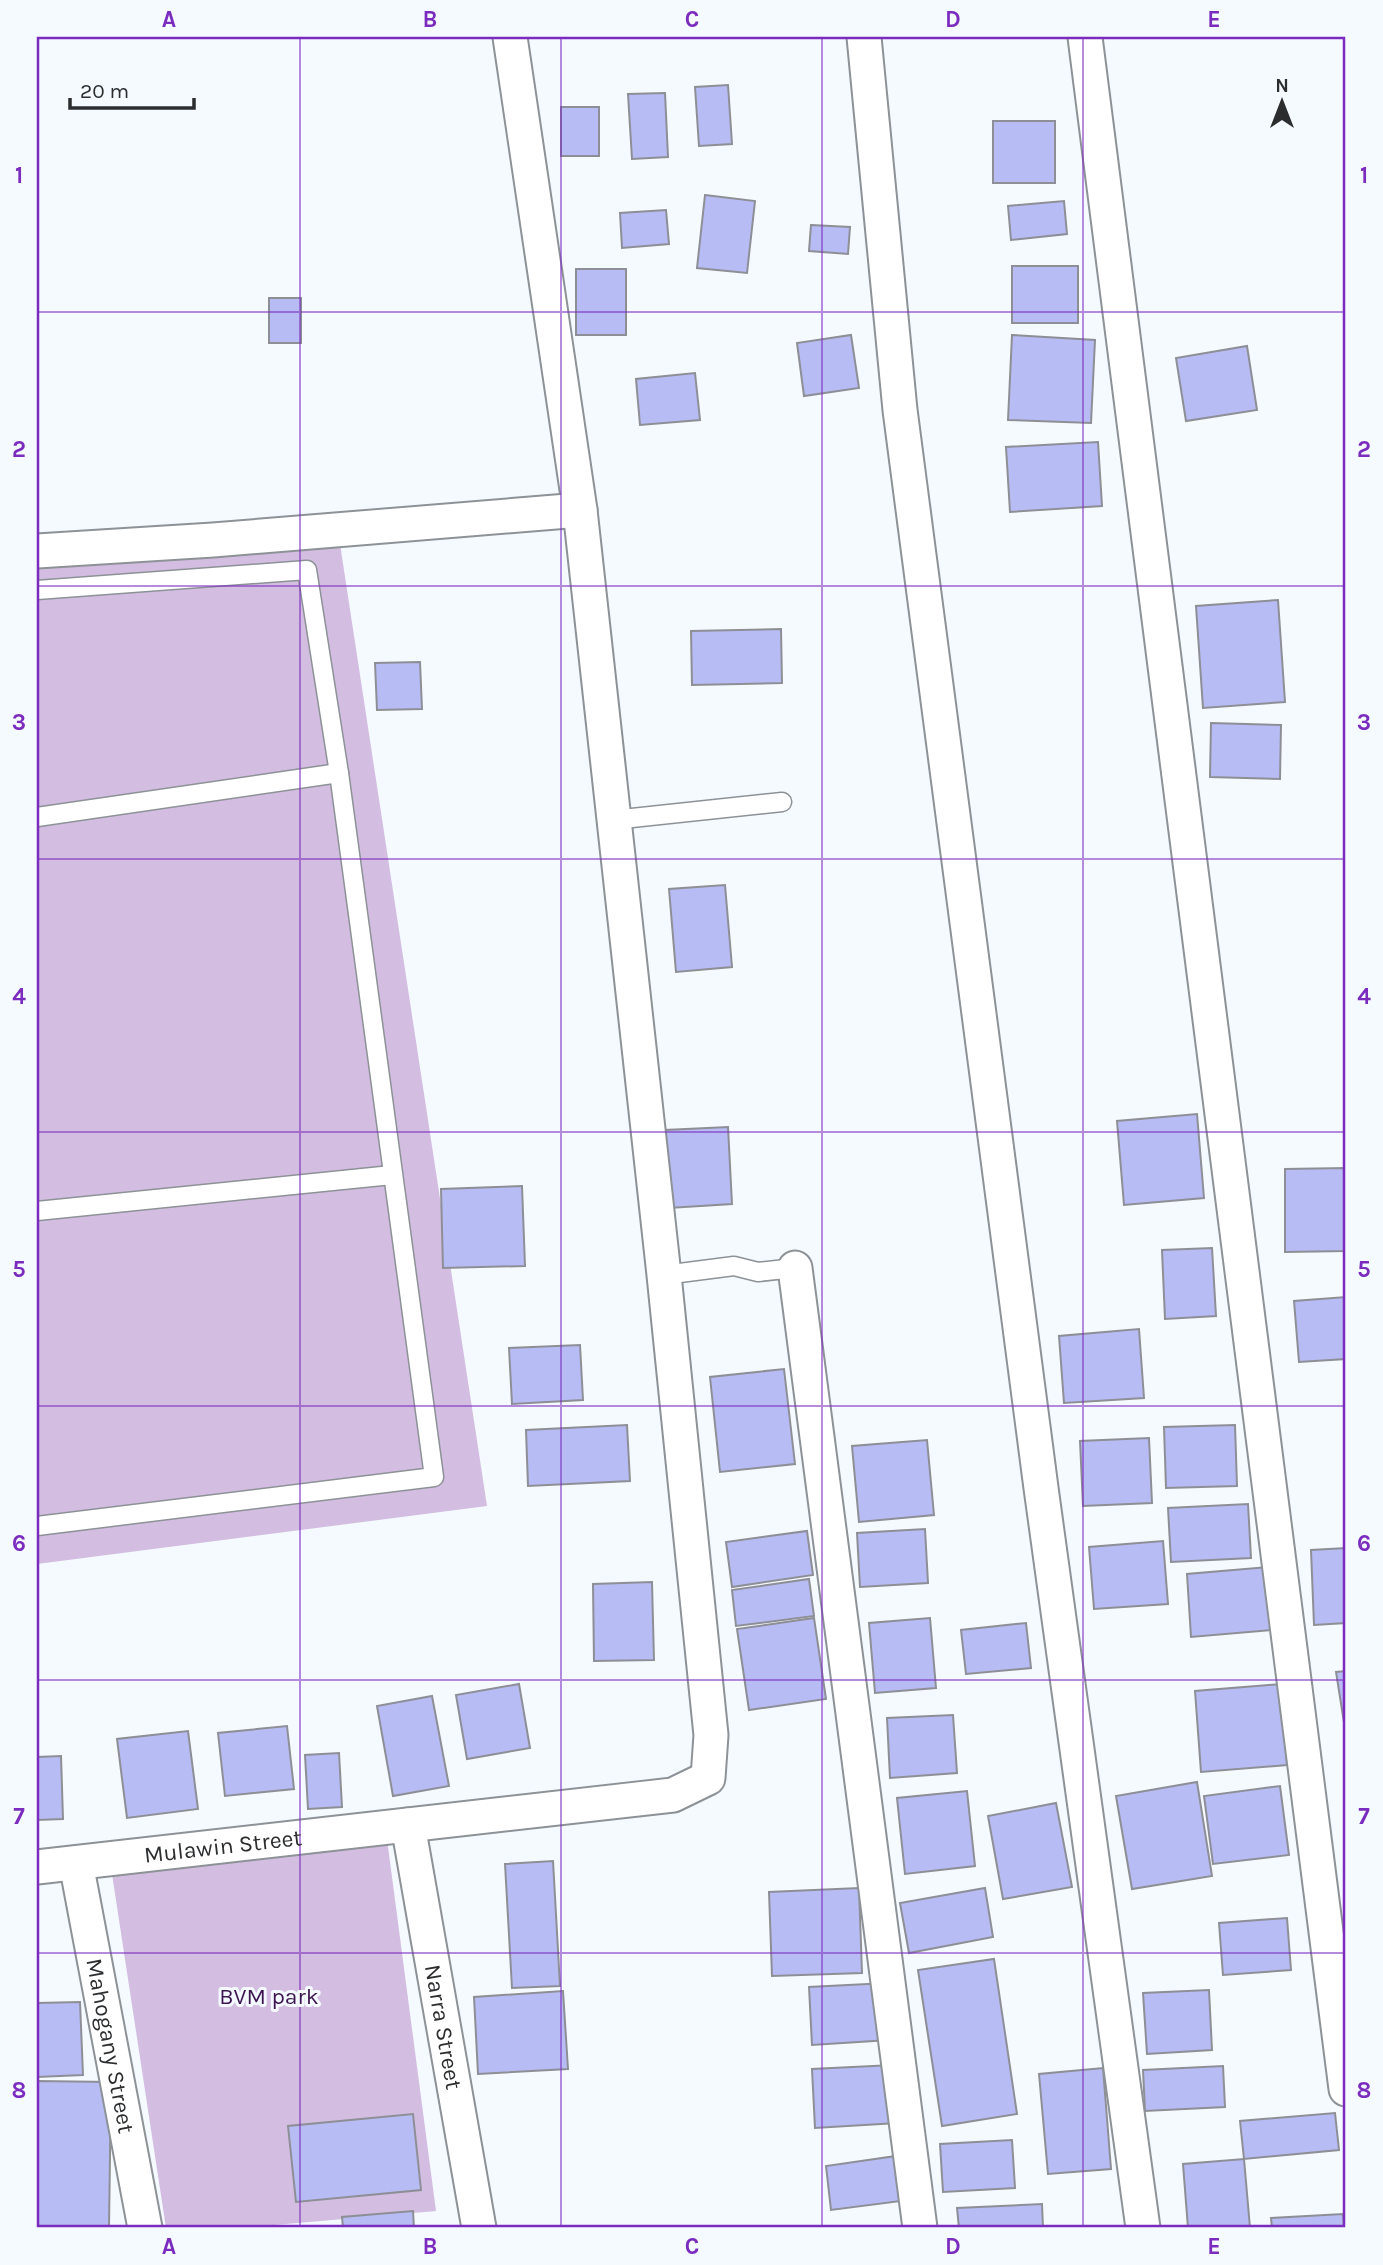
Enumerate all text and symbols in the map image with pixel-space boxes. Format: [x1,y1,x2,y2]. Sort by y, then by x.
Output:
text: A [162,6,176,33]
text: B [423,6,437,33]
text: C [685,6,699,33]
text: D [945,6,961,33]
text: E [1207,6,1221,33]
scale bar [70,66,194,110]
north arrow [1246,66,1316,136]
text: N [1275,75,1289,97]
text: 20 m [80,79,129,103]
text: 1 [15,162,23,189]
text: 1 [1360,162,1368,189]
text: 2 [12,436,26,463]
text: 2 [1357,436,1371,463]
text: 3 [12,709,26,736]
text: 3 [1357,709,1371,736]
text: 4 [12,983,26,1010]
text: 4 [1357,983,1371,1010]
text: 5 [12,1256,26,1283]
text: 5 [1357,1256,1371,1283]
text: 6 [12,1530,26,1557]
text: 6 [1357,1530,1371,1557]
text: 7 [13,1803,25,1830]
text: 7 [1358,1803,1370,1830]
street label: Mulawin Street [143,1824,304,1869]
street label: Mahogany Street [80,1956,140,2136]
street label: Narra Street [419,1962,467,2092]
park label: BVM park [219,1983,319,2010]
text: 8 [12,2077,26,2104]
text: 8 [1357,2077,1371,2104]
text: A [162,2233,176,2260]
text: B [423,2233,437,2260]
text: C [685,2233,699,2260]
text: D [945,2233,961,2260]
text: E [1207,2233,1221,2260]

